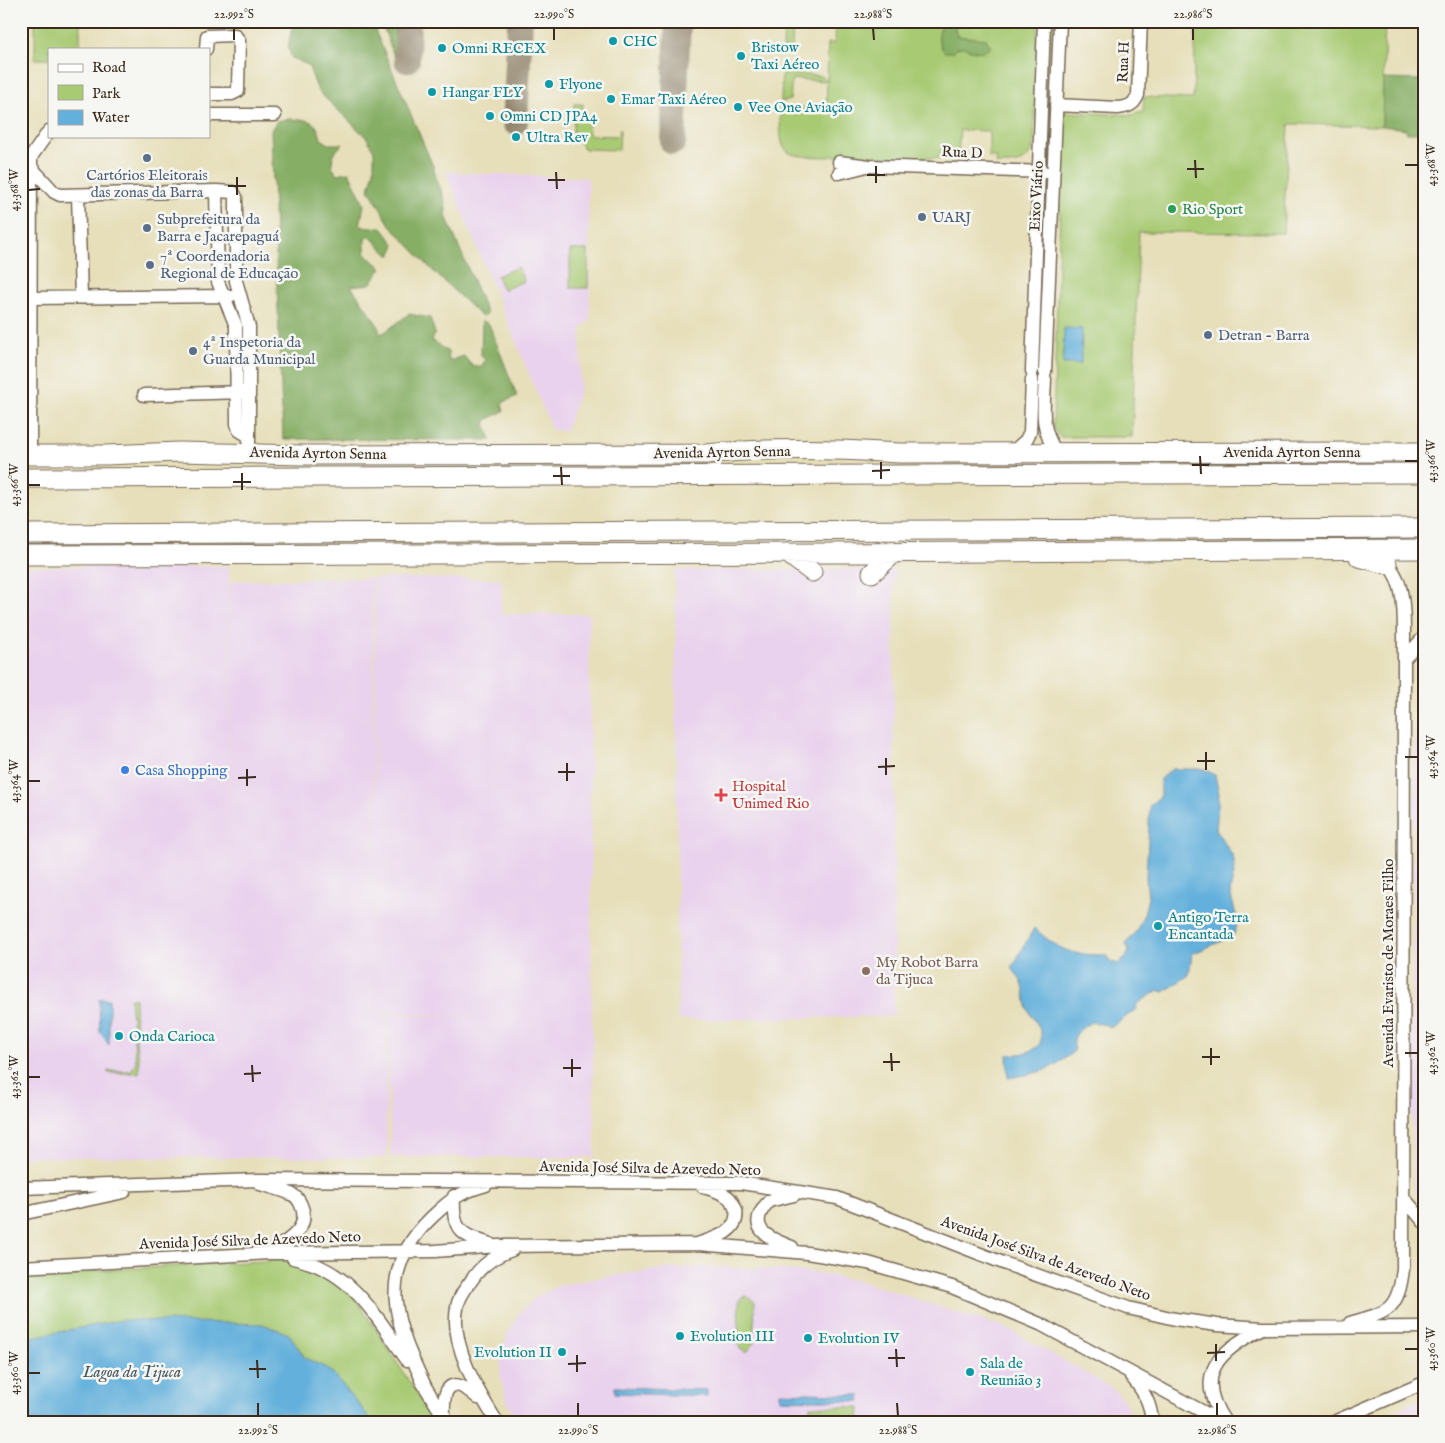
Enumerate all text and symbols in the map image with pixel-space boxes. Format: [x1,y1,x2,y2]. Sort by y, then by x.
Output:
text: 22.992°S [214,7,254,22]
text: 22.990°S [534,7,574,22]
text: 22.988°S [854,7,892,22]
text: 22.986°S [1174,7,1212,22]
place label: CHC [623,32,657,51]
marker: CHC [607,35,619,47]
place label: Bristow Taxi Aéreo [751,38,819,74]
place label: Omni RECEX [452,39,546,58]
street label: Rua H [1113,41,1134,83]
marker: Omni RECEX [436,42,448,54]
legend [48,48,210,138]
marker: Bristow Taxi Aéreo [735,50,747,62]
text: Road [92,58,127,77]
place label: Flyone [559,75,603,94]
marker: Flyone [543,78,555,90]
place label: Hangar FLY [442,83,524,102]
text: Park [92,84,122,103]
marker: Hangar FLY [426,86,438,98]
place label: Emar Taxi Aéreo [621,90,727,109]
marker: Emar Taxi Aéreo [605,93,617,105]
place label: Vee One Aviação [747,98,853,117]
marker: Vee One Aviação [732,101,744,113]
place label: Omni CD JPA4 [500,107,598,126]
text: Water [92,108,130,127]
marker: Omni CD JPA4 [484,110,496,122]
place label: Ultra Rev [526,128,589,147]
marker: Ultra Rev [510,131,522,143]
street label: Rua D [941,142,983,163]
text: 43.368°W [1424,143,1439,186]
marker: Cartórios Eleitorais das zonas da Barra [141,152,153,164]
street label: Eixo Viário [1025,160,1048,232]
place label: Cartórios Eleitorais das zonas da Barra [86,166,208,202]
text: 43.368°W [7,168,22,211]
place label: Rio Sport [1182,200,1243,219]
marker: Rio Sport [1166,203,1178,215]
place label: UARJ [932,208,971,227]
place label: Subprefeitura da Barra e Jacarepaguá [157,210,279,246]
marker: UARJ [916,211,928,223]
marker: Subprefeitura da Barra e Jacarepaguá [141,222,153,234]
place label: 7ª Coordenadoria Regional de Educação [160,247,298,283]
marker: 7ª Coordenadoria Regional de Educação [144,259,156,271]
place label: Detran - Barra [1218,326,1310,345]
marker: Detran - Barra [1202,329,1214,341]
place label: 4ª Inspetoria da Guarda Municipal [203,333,316,369]
marker: 4ª Inspetoria da Guarda Municipal [187,345,199,357]
text: 43.366°W [1424,439,1439,482]
street label: Avenida Ayrton Senna [652,442,791,463]
street label: Avenida Ayrton Senna [248,443,387,464]
street label: Avenida Ayrton Senna [1222,443,1361,462]
text: 43.366°W [7,463,22,506]
text: 43.364°W [1424,735,1439,779]
text: 43.364°W [7,759,22,803]
place label: Casa Shopping [135,761,228,780]
marker: Casa Shopping [119,764,131,776]
place label: Hospital Unimed Rio [732,777,809,813]
marker: Hospital Unimed Rio [714,788,728,802]
street label: Avenida Evaristo de Moraes Filho [1379,859,1398,1068]
place label: Antigo Terra Encantada [1167,908,1249,944]
marker: Antigo Terra Encantada [1152,920,1164,932]
place label: My Robot Barra da Tijuca [876,953,979,989]
marker: My Robot Barra da Tijuca [860,965,872,977]
place label: Onda Carioca [129,1027,215,1046]
marker: Onda Carioca [113,1030,125,1042]
text: 43.362°W [1424,1031,1439,1075]
text: 43.362°W [7,1055,22,1099]
street label: Avenida José Silva de Azevedo Neto [538,1157,761,1180]
street label: Avenida José Silva de Azevedo Neto [937,1211,1153,1305]
street label: Avenida José Silva de Azevedo Neto [138,1227,361,1254]
place label: Evolution III [690,1327,775,1346]
text: 43.360°W [1424,1327,1439,1371]
place label: Evolution IV [818,1329,900,1348]
marker: Evolution III [674,1330,686,1342]
marker: Evolution IV [802,1332,814,1344]
place label: Evolution II [474,1343,553,1362]
marker: Evolution II [556,1346,568,1358]
text: 43.360°W [7,1351,22,1395]
place label: Sala de Reunião 3 [980,1354,1041,1390]
water label: Lagoa da Tijuca [82,1363,181,1383]
marker: Sala de Reunião 3 [964,1366,976,1378]
text: 22.992°S [238,1423,278,1438]
text: 22.990°S [558,1423,598,1438]
text: 22.988°S [879,1423,917,1438]
text: 22.986°S [1198,1423,1236,1438]

